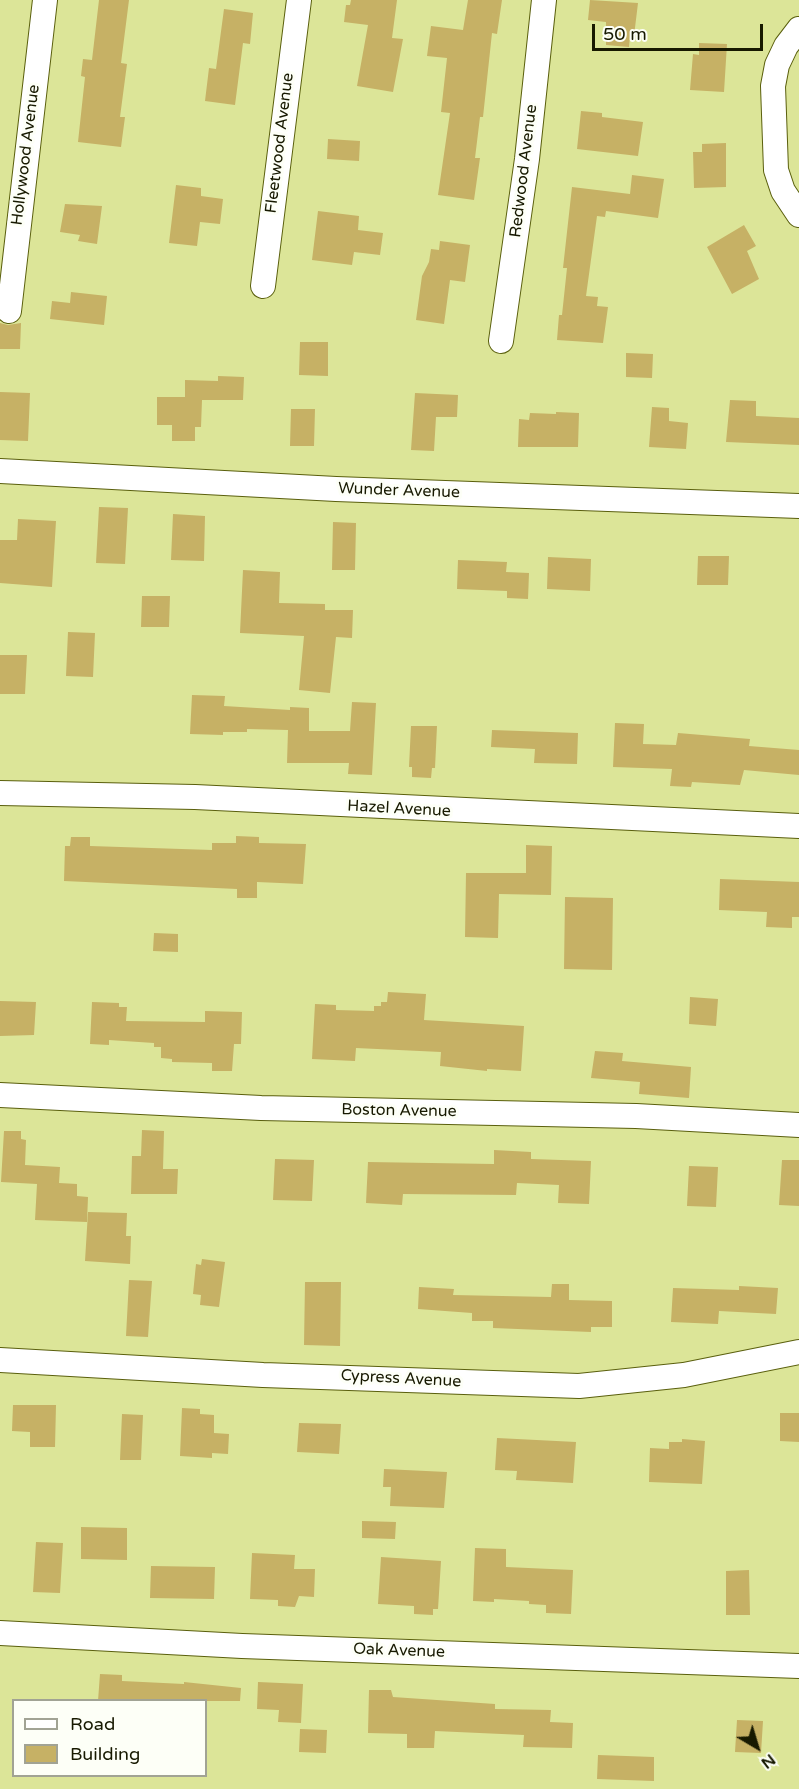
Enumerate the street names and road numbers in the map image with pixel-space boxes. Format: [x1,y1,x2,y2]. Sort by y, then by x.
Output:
street label: Fleetwood Avenue [262,72,298,214]
street label: Hollywood Avenue [8,84,44,226]
street label: Redwood Avenue [506,103,542,239]
street label: Wunder Avenue [338,479,460,503]
street label: Hazel Avenue [347,797,451,821]
street label: Boston Avenue [341,1100,457,1122]
street label: Cypress Avenue [340,1366,462,1392]
street label: Oak Avenue [353,1640,445,1662]

